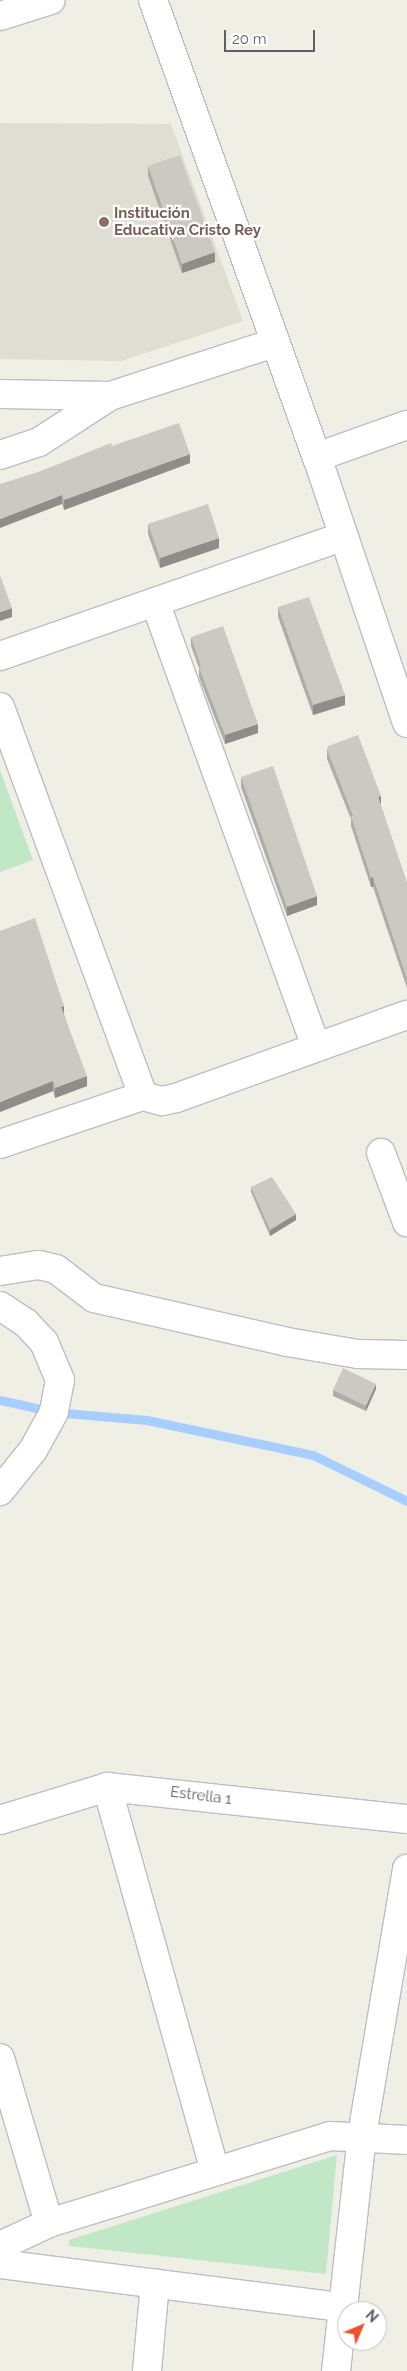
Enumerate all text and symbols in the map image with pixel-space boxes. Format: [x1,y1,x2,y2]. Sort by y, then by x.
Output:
scale bar [227,20,318,52]
text: 20 m [232,30,267,48]
place label: Institución Educativa Cristo Rey [114,204,261,239]
marker: Institución Educativa Cristo Rey [98,216,110,228]
street label: Estrella 1 [169,1783,233,1809]
north arrow [337,2301,387,2351]
text: N [362,2307,381,2326]

